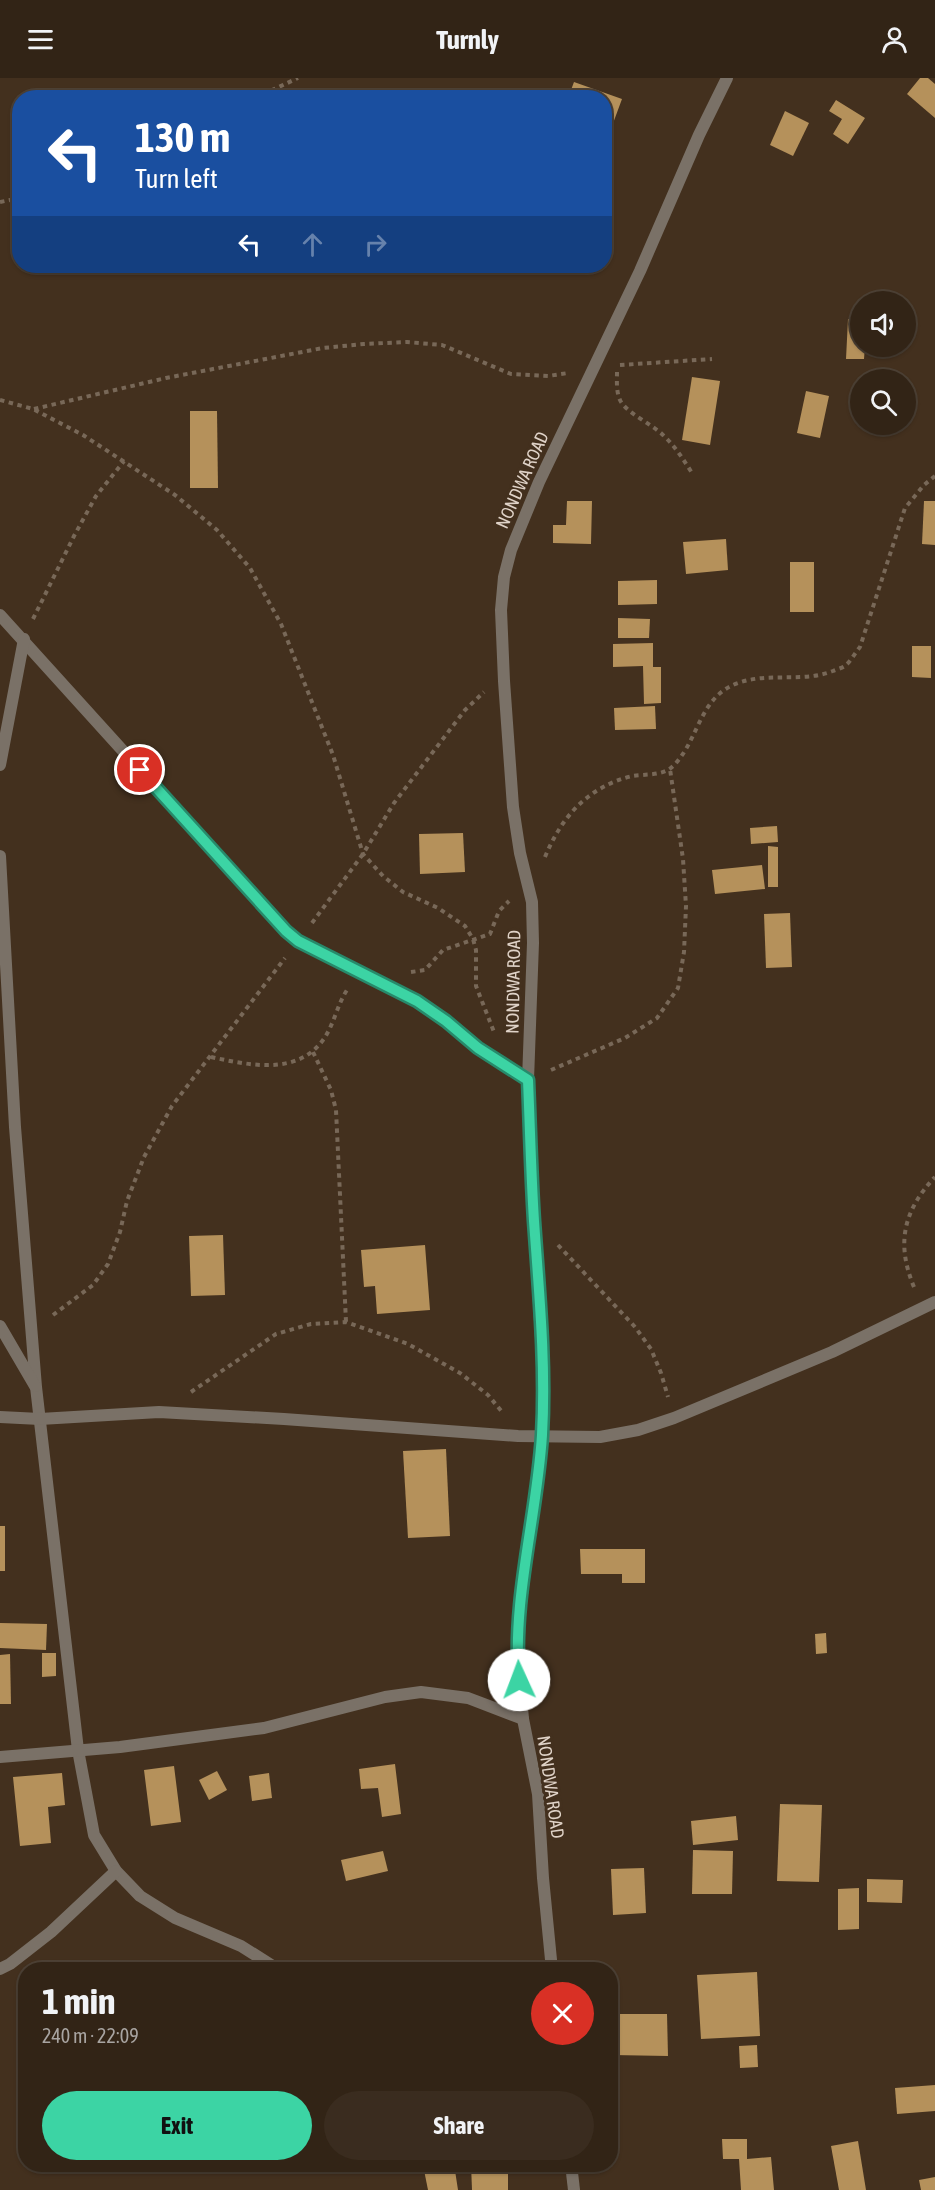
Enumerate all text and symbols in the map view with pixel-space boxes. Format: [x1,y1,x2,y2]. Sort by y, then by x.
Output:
icon: menu [24,23,57,56]
icon: person [878,23,911,56]
text: Turnly [436,24,499,55]
text: 130 m [135,113,230,161]
icon: left [36,114,114,192]
text: Turn left [135,163,218,194]
icon: left [233,228,266,261]
icon: ahead [296,228,329,261]
icon: right [359,228,392,261]
map controls [850,291,916,435]
button: sound [850,291,916,357]
button: search [850,369,916,435]
street label: NONDWA ROAD [491,428,553,532]
pin [114,744,165,795]
icon: arrive [123,753,156,786]
street label: NONDWA ROAD [502,930,524,1034]
position arrow [487,1648,551,1712]
street label: NONDWA ROAD [533,1734,569,1840]
text: 1 min [42,1980,116,2022]
button: close [531,1982,594,2045]
text: 240 m · 22:09 [42,2024,139,2047]
button: Exit [42,2091,312,2160]
button: Share [324,2091,594,2160]

